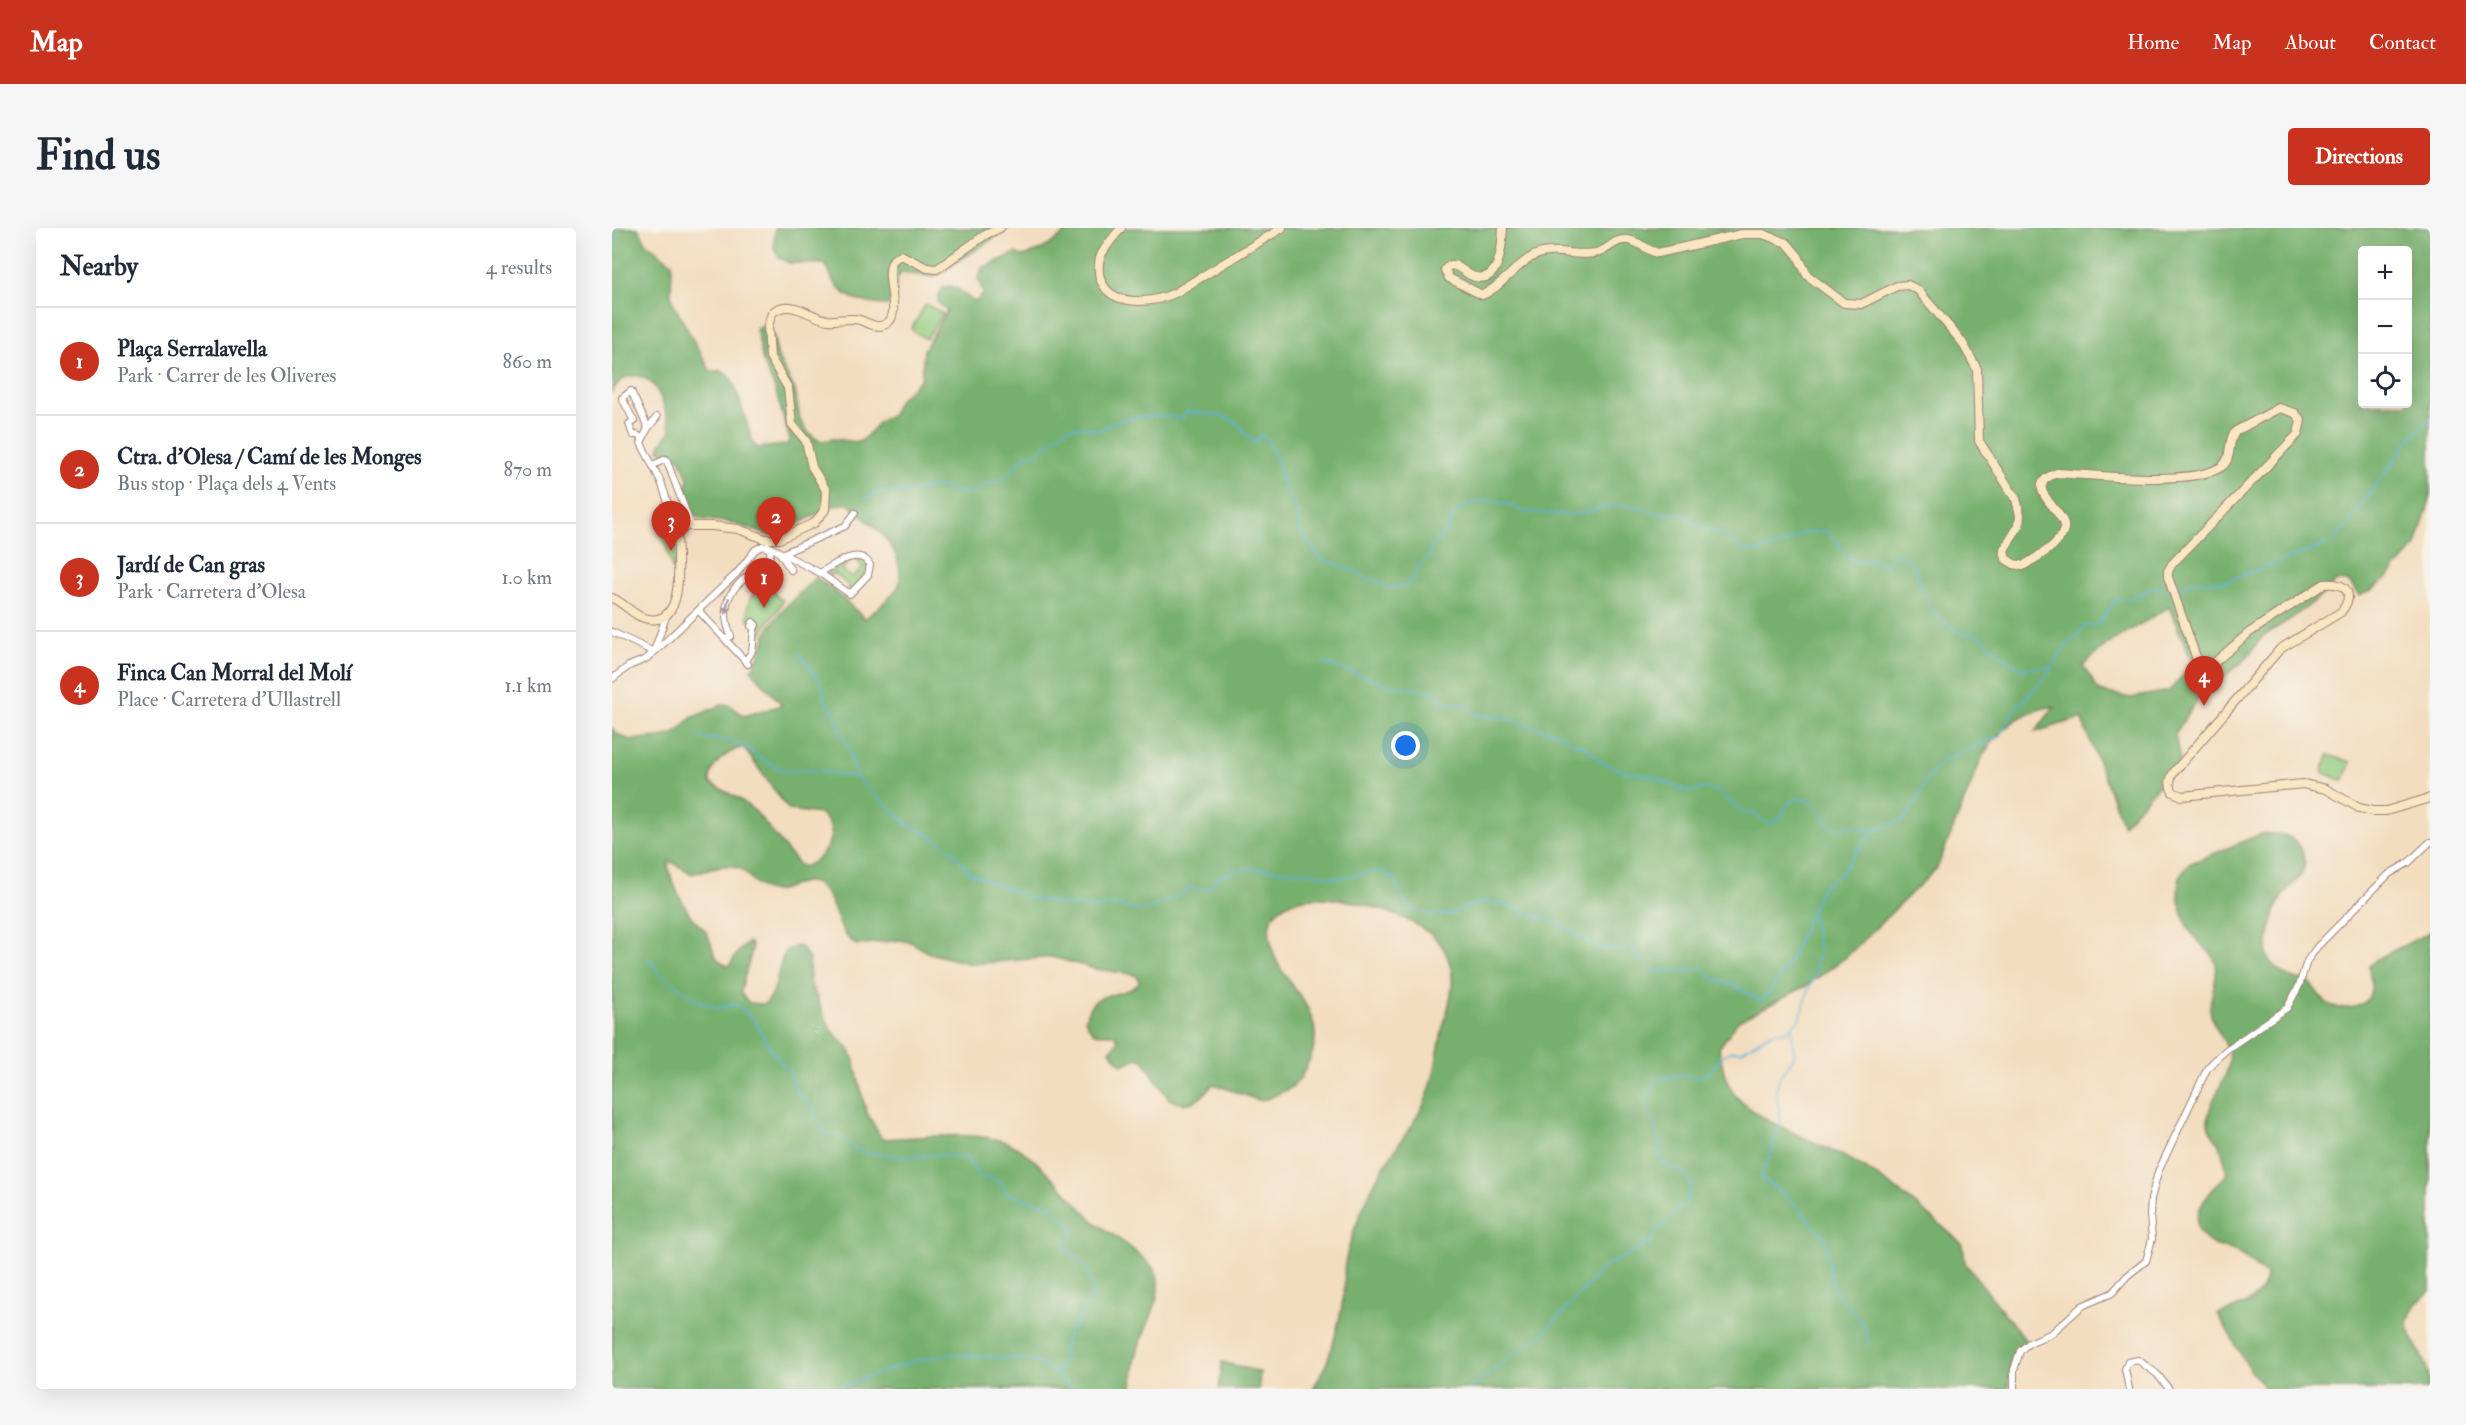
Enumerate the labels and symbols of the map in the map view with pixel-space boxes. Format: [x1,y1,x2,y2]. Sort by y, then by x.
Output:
pin: 2 [756,498,796,547]
pin: 3 [652,502,690,551]
pin: 1 [744,558,784,608]
one-way arrow [721,597,731,615]
pin: 4 [2184,656,2224,706]
your location [1391,731,1420,760]

